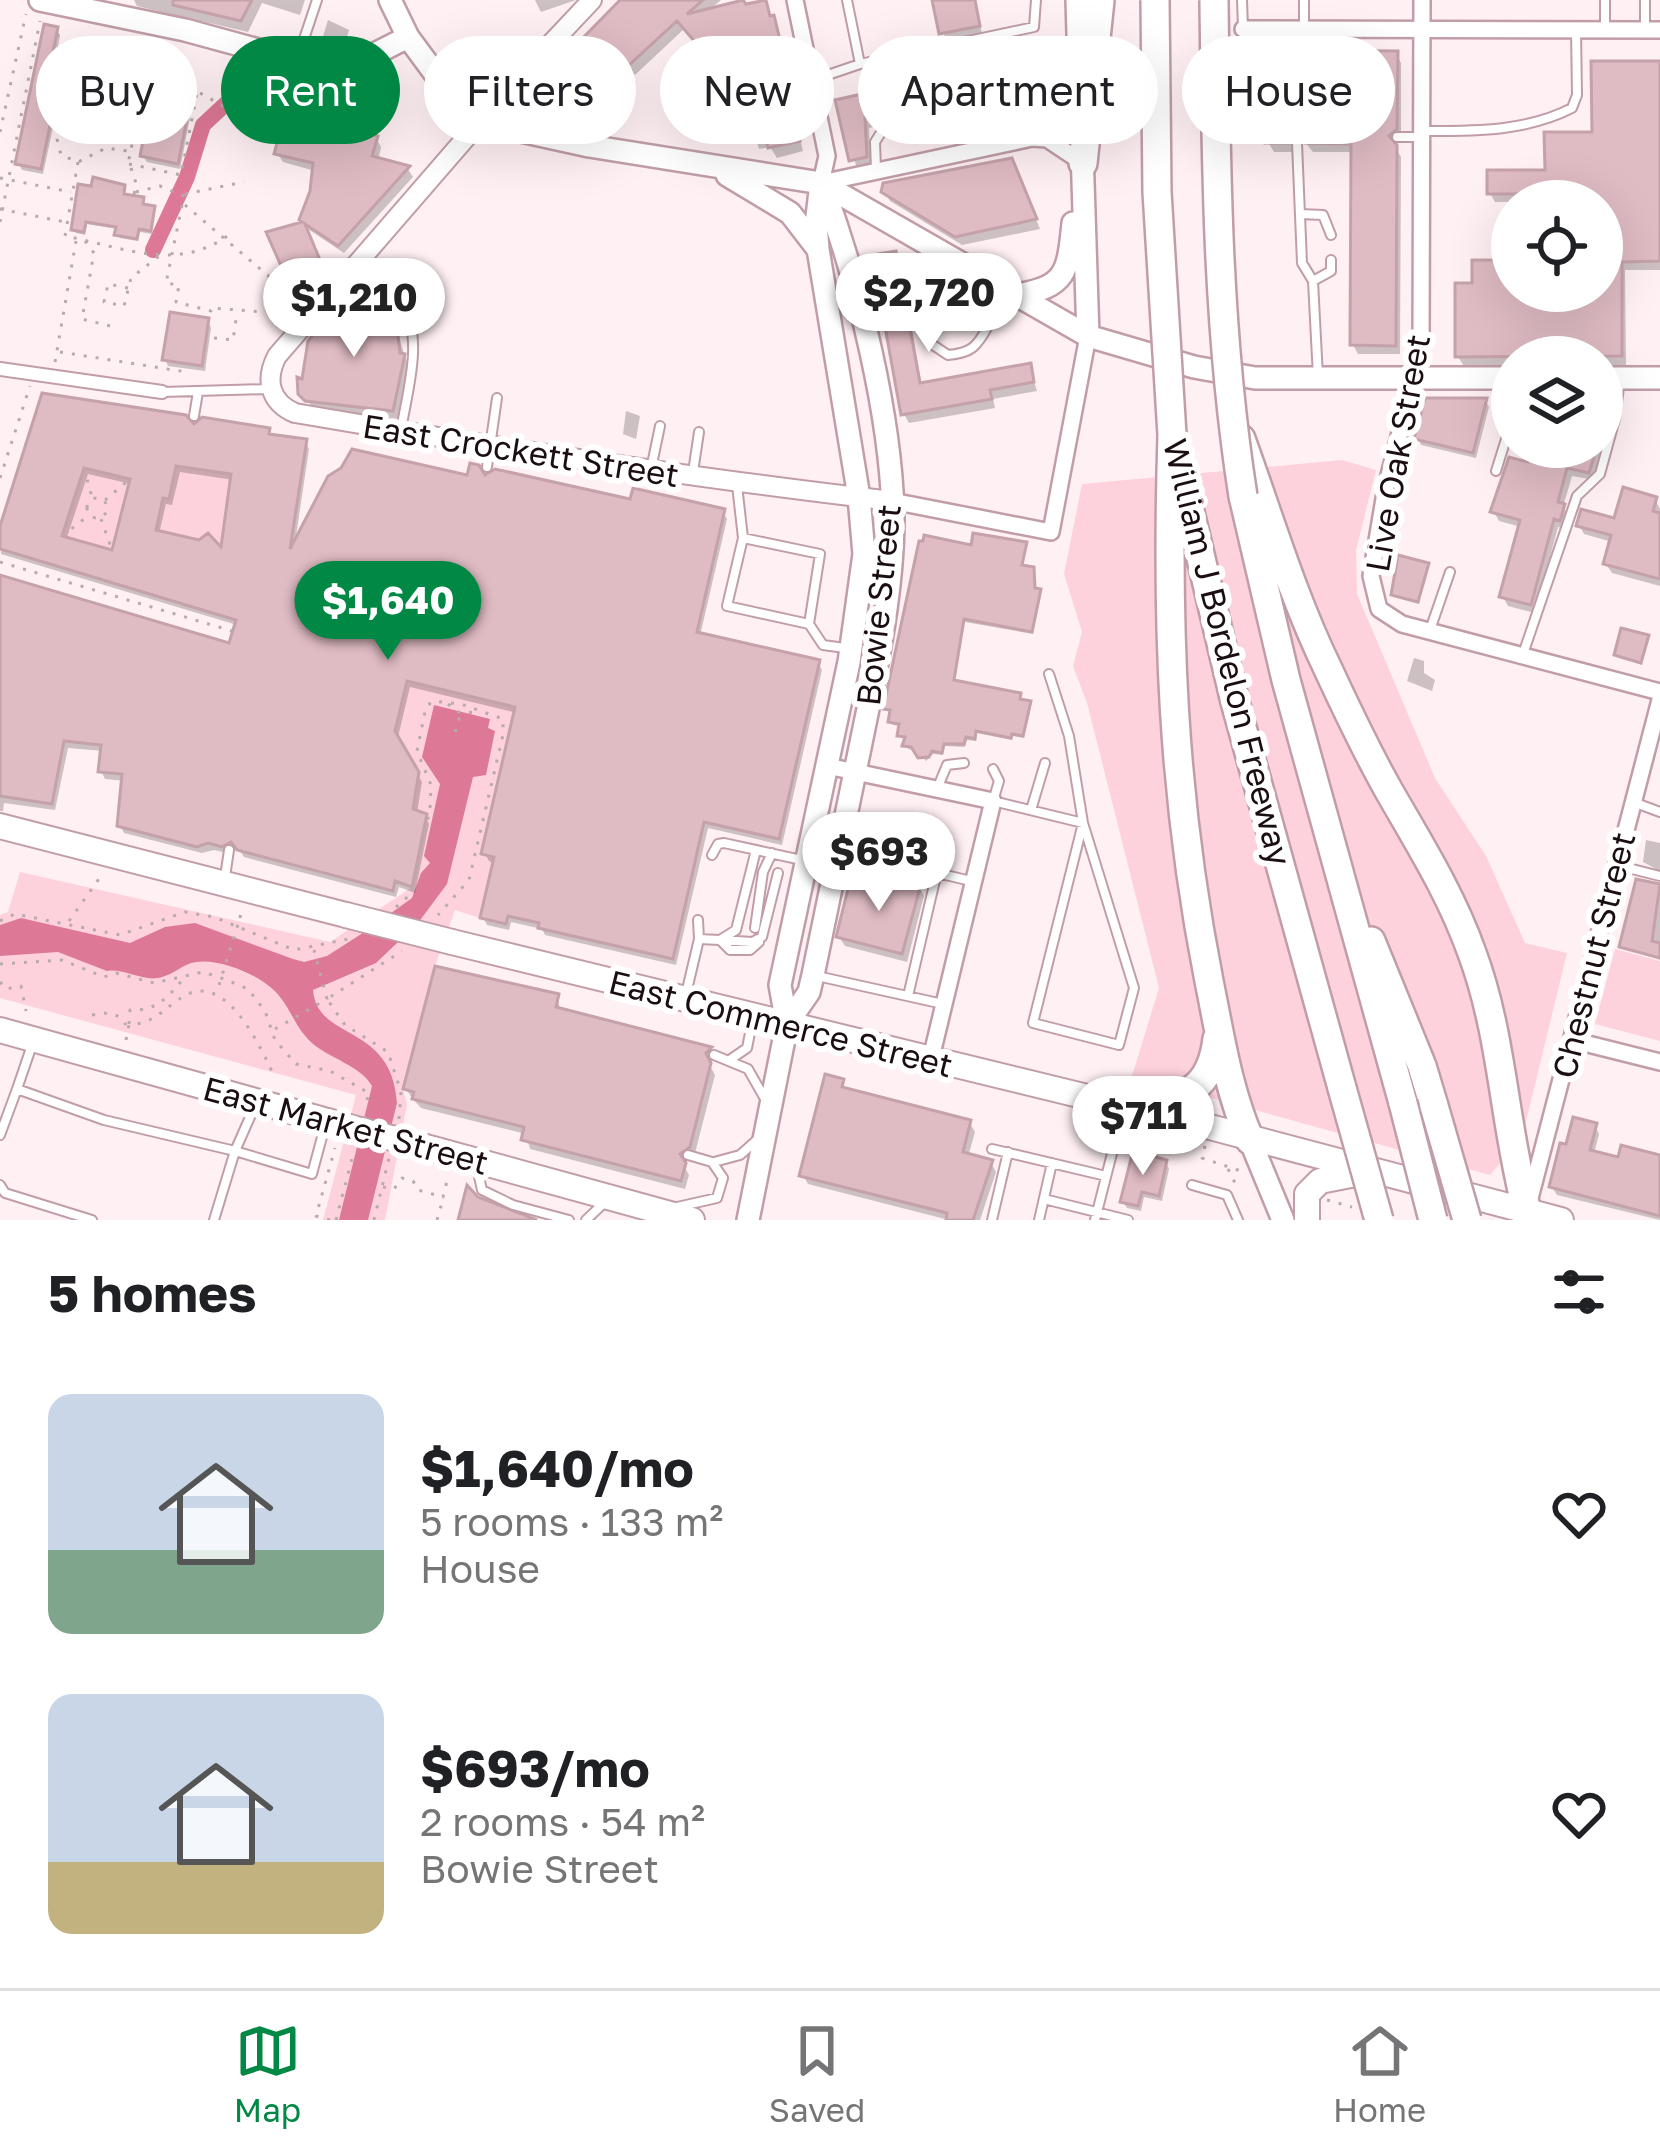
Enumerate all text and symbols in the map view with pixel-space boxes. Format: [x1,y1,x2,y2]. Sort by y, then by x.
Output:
chip: Buy [36,36,197,144]
chip: Rent [221,36,400,144]
chip: Filters [424,36,636,144]
chip: New [660,36,834,144]
chip: Apartment [858,36,1158,144]
chip: House [1182,36,1395,144]
map controls [1491,180,1623,468]
button: locate [1491,180,1623,312]
pin: $2,720 [831,253,1027,355]
pin: $1,210 [256,258,452,360]
text: $2,720 [863,268,995,315]
text: $1,210 [290,273,418,320]
street label: Live Oak Street [1357,331,1437,575]
button: layers [1491,336,1623,468]
street label: East Crockett Street [360,406,682,494]
street label: William J Bordelon Freeway [1156,435,1300,869]
street label: Bowie Street [848,502,908,708]
pin: $1,640 [290,561,486,663]
text: $1,640 [321,576,455,623]
pin: $693 [808,812,950,914]
text: $693 [829,827,929,874]
street label: Chestnut Street [1544,828,1642,1082]
street label: East Commerce Street [605,961,957,1085]
street label: East Market Street [199,1068,493,1182]
pin: $711 [1072,1076,1214,1178]
text: $711 [1099,1091,1187,1138]
icon: filters [1546,1259,1612,1325]
text: 5 homes [48,1262,257,1323]
text: $1,640/mo [420,1437,694,1498]
icon: home [144,1442,288,1586]
icon: heart [1546,1481,1612,1547]
text: 5 rooms · 133 m² [420,1498,723,1545]
text: House [420,1545,540,1592]
text: $693/mo [420,1737,650,1798]
icon: home [144,1742,288,1886]
icon: heart [1546,1781,1612,1847]
text: 2 rooms · 54 m² [420,1798,705,1845]
text: Bowie Street [420,1845,659,1892]
tab: Map [234,2018,301,2129]
tab: Saved [769,2018,865,2129]
tab: Home [1333,2018,1426,2129]

